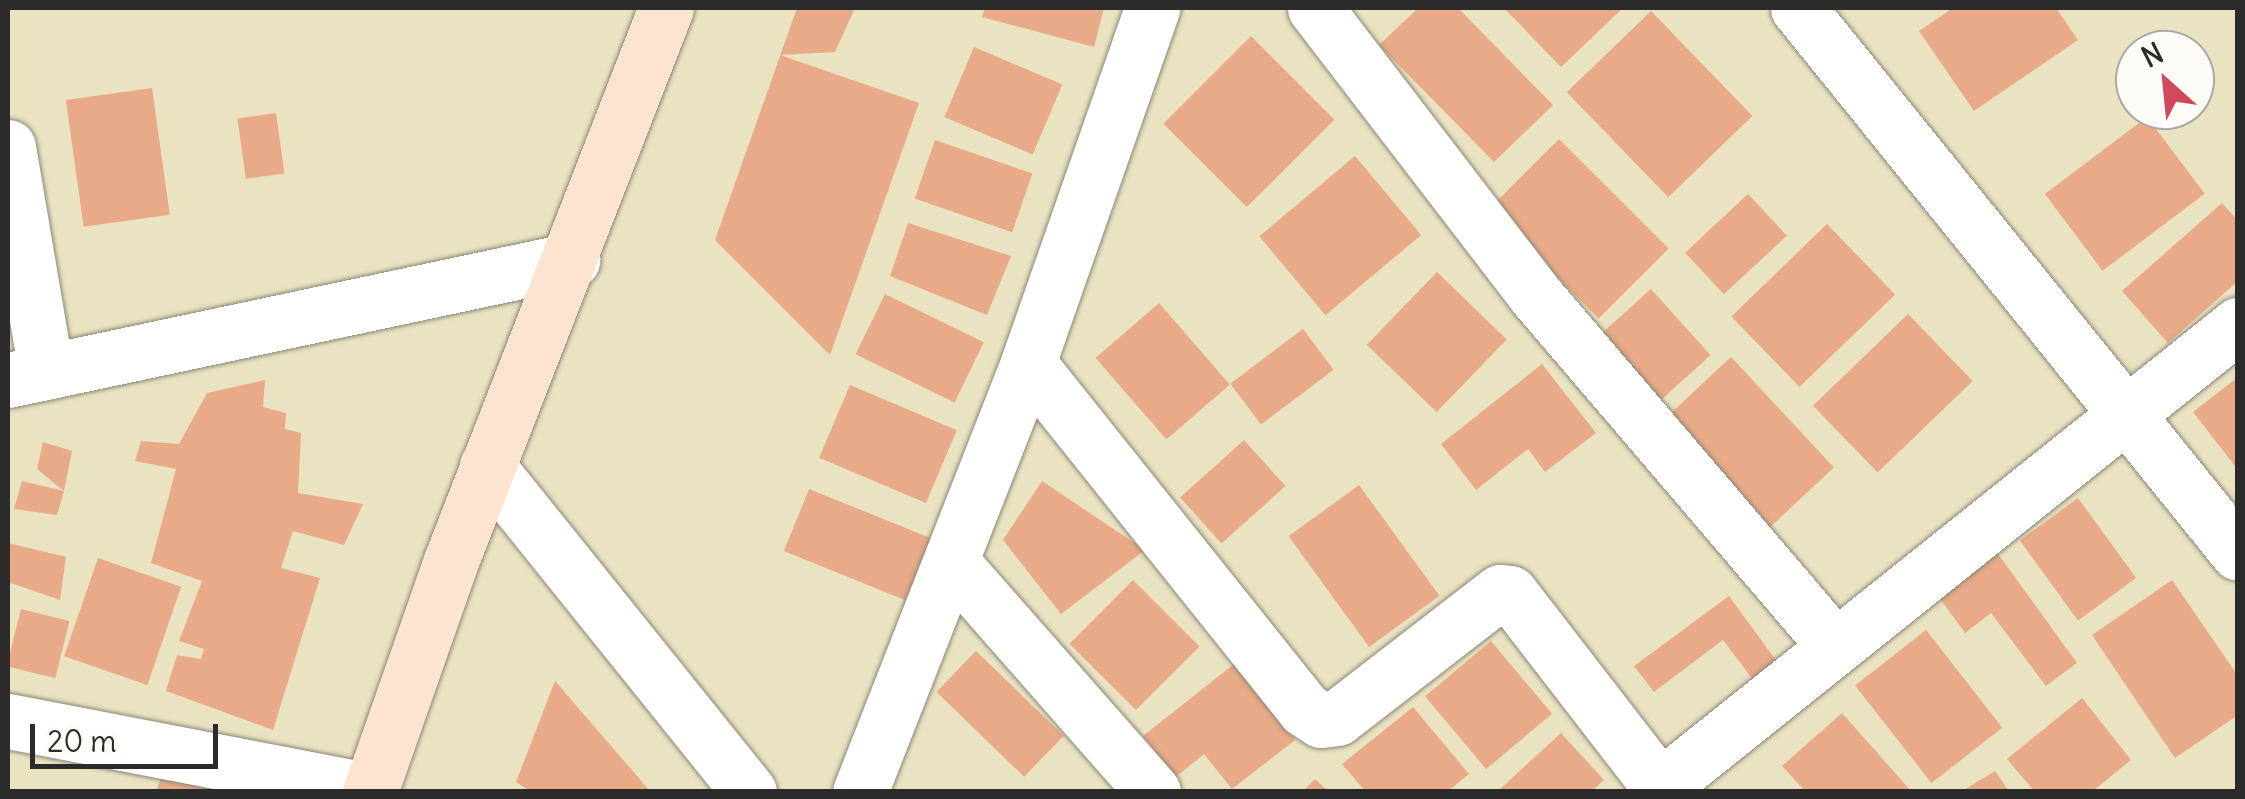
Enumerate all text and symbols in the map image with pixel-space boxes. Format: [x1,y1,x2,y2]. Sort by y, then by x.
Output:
north arrow [2115,30,2215,130]
text: N [2135,35,2169,75]
scale bar [35,704,222,766]
text: 20 m [47,722,117,760]

